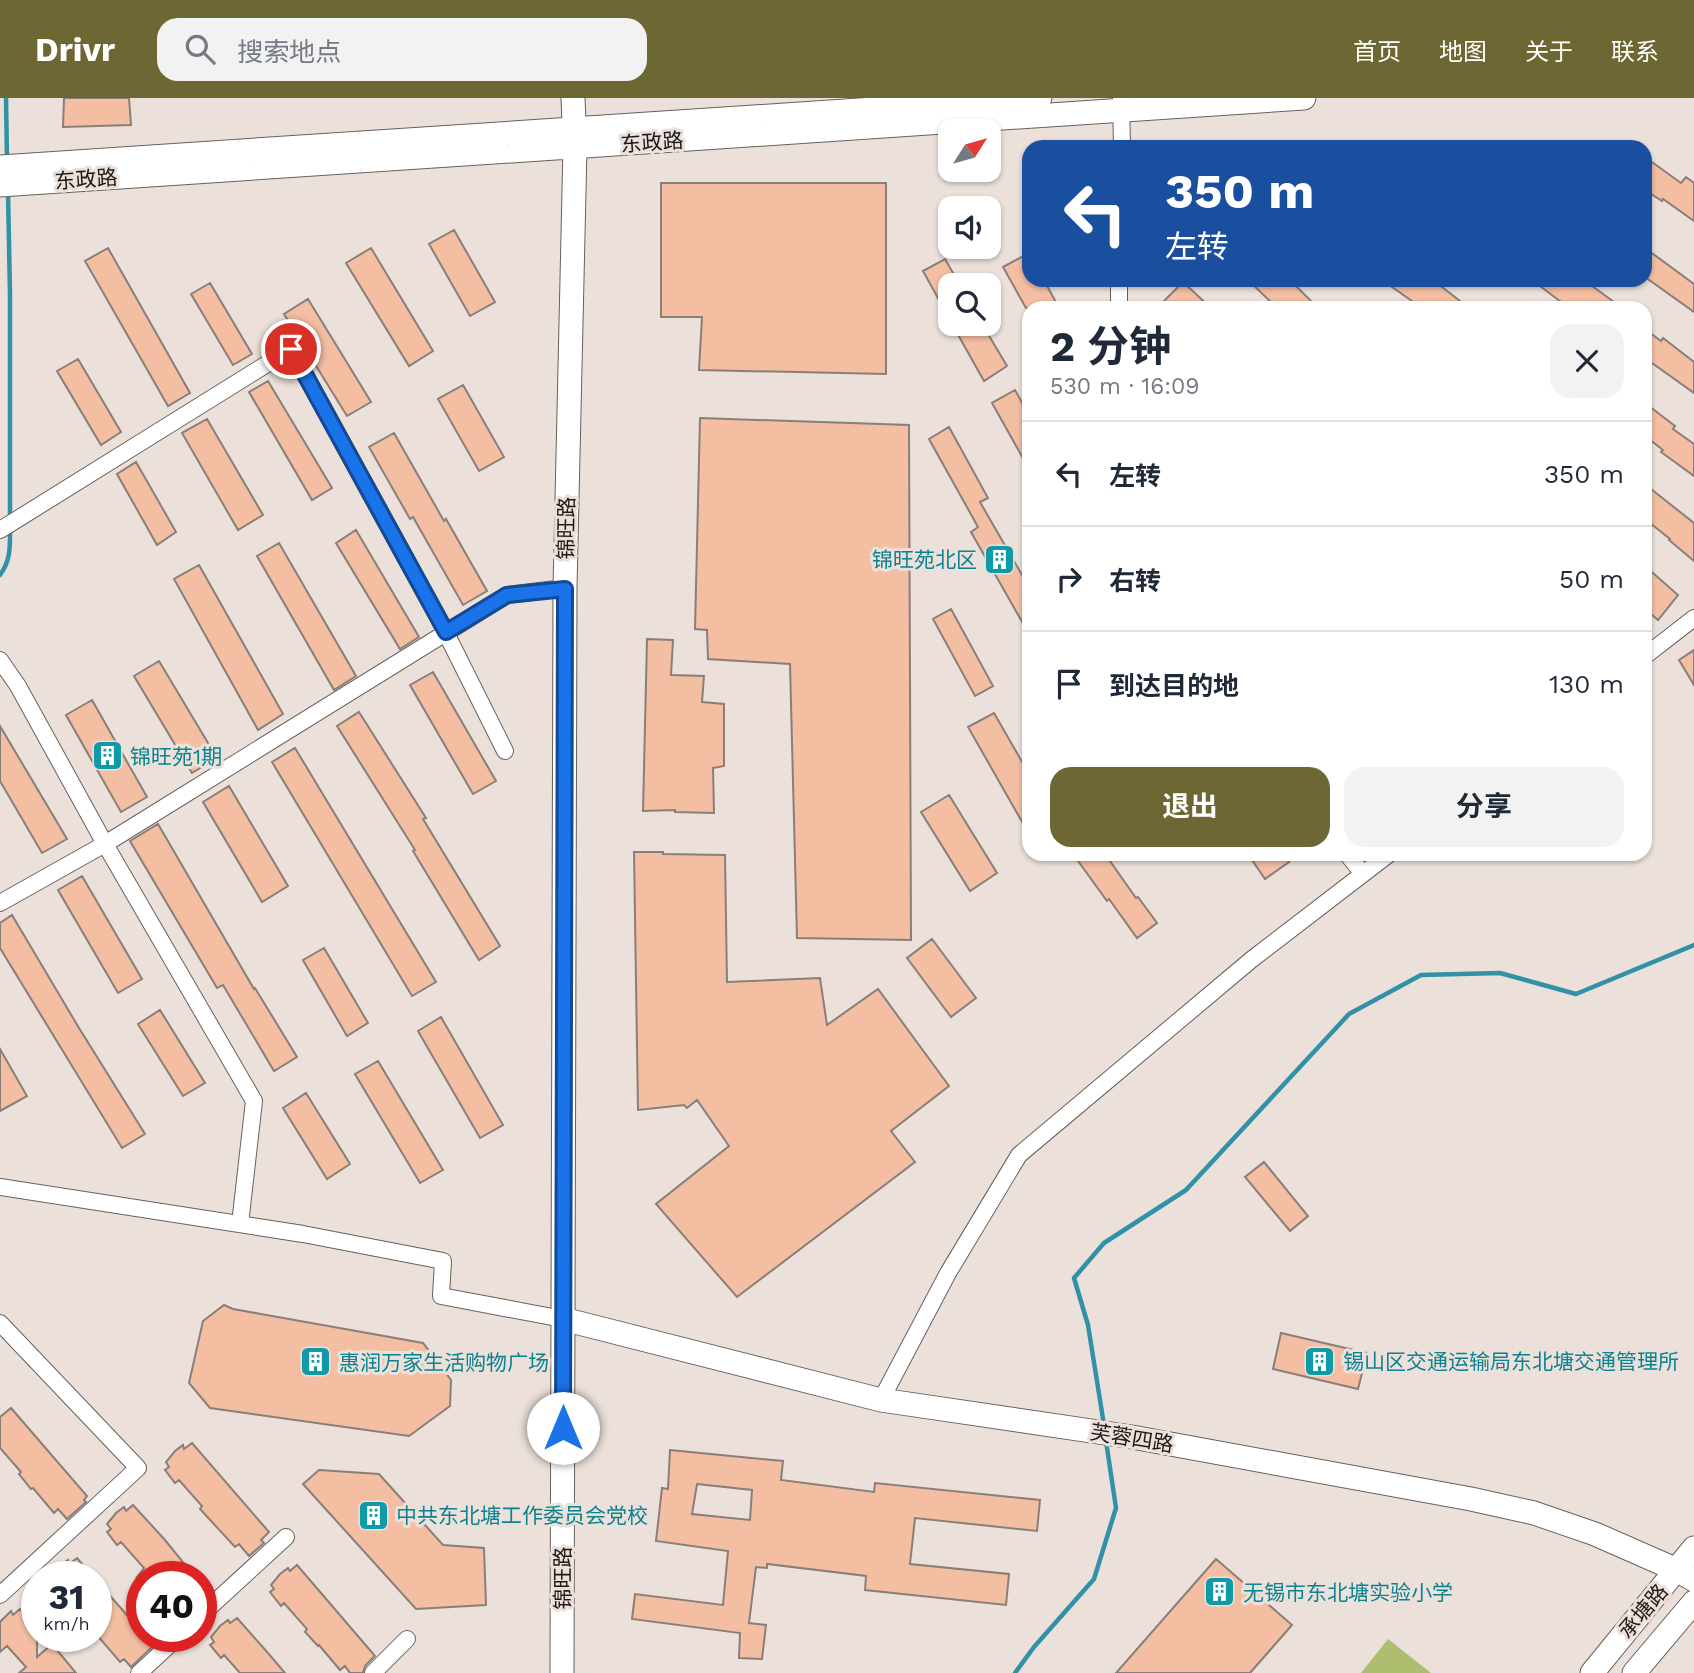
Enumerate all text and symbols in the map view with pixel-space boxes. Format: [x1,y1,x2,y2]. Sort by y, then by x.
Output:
search box [157,18,647,81]
text: Drivr [35,30,115,69]
icon: search [181,30,219,68]
text: 搜索地点 [237,37,341,67]
text: 首页 [1353,38,1401,66]
text: 地图 [1439,38,1487,66]
text: 关于 [1525,38,1573,66]
text: 联系 [1611,38,1659,66]
north arrow [938,119,1001,182]
map controls [938,119,1001,336]
street label: 东政路 [620,127,684,157]
text: 350 m [1165,162,1314,220]
street label: 东政路 [54,164,118,194]
icon: left [1050,168,1141,259]
button: sound [938,196,1001,259]
text: 左转 [1165,228,1229,266]
button: search [938,273,1001,336]
pin [261,319,321,379]
text: 2 分钟 [1050,322,1171,371]
button: close [1550,324,1624,398]
icon: arrive [272,330,310,368]
text: 530 m · 16:09 [1050,373,1200,400]
icon: left [1050,455,1088,493]
text: 350 m [1544,459,1624,489]
text: 左转 [1109,461,1161,491]
street label: 锦旺路 [553,496,579,560]
building icon: 锦旺苑北区 [983,542,1017,576]
place label: 锦旺苑北区 [872,547,977,572]
icon: right [1050,560,1088,598]
text: 50 m [1559,564,1624,594]
text: 右转 [1109,566,1161,596]
icon: arrive [1050,665,1088,703]
text: 130 m [1549,669,1624,699]
text: 到达目的地 [1109,671,1239,701]
building icon: 锦旺苑1期 [90,739,124,773]
place label: 锦旺苑1期 [130,744,222,769]
button: 退出 [1050,767,1330,847]
button: 分享 [1344,767,1624,847]
building icon: 锡山区交通运输局东北塘交通管理所 [1303,1344,1337,1378]
building icon: 惠润万家生活购物广场 [299,1345,333,1379]
place label: 锡山区交通运输局东北塘交通管理所 [1343,1349,1679,1374]
place label: 惠润万家生活购物广场 [339,1350,549,1375]
position arrow [526,1391,600,1465]
street label: 芙蓉四路 [1089,1419,1175,1457]
building icon: 中共东北塘工作委员会党校 [356,1498,390,1532]
place label: 中共东北塘工作委员会党校 [396,1503,648,1528]
street label: 锦旺路 [550,1547,575,1610]
speed limit sign: 40 [126,1561,217,1652]
building icon: 无锡市东北塘实验小学 [1203,1575,1237,1609]
text: 31 [49,1576,84,1618]
street label: 承塘路 [1613,1579,1673,1643]
place label: 无锡市东北塘实验小学 [1243,1580,1453,1605]
text: km/h [43,1613,90,1634]

